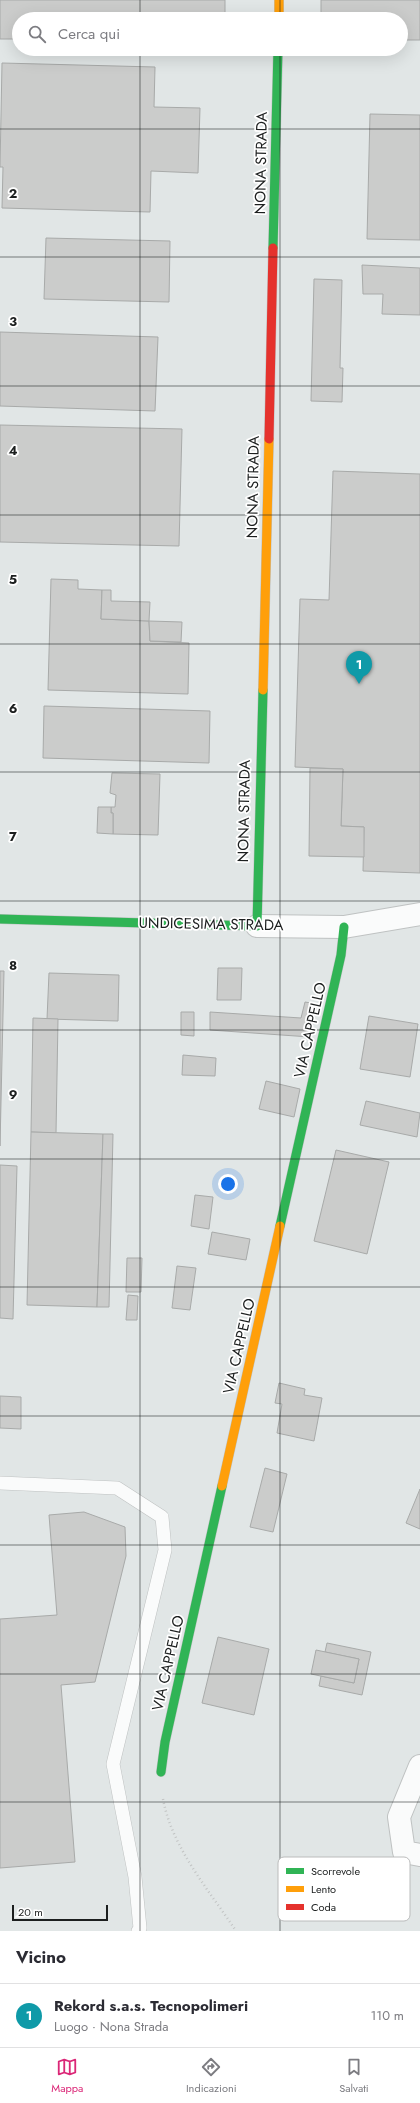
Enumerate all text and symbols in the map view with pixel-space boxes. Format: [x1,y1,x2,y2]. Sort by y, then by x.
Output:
search box [12,12,408,56]
icon: search [26,23,48,45]
text: Cerca qui [58,23,120,45]
street label: NONA STRADA [249,111,273,215]
text: 2 [9,184,17,203]
text: 3 [9,312,17,331]
street label: NONA STRADA [241,435,265,539]
text: 4 [8,441,18,460]
text: 5 [9,570,17,589]
pin: 1 [346,651,372,684]
text: 6 [9,699,18,718]
street label: NONA STRADA [232,759,256,863]
text: 7 [9,827,17,846]
street label: UNDICESIMA STRADA [138,912,284,936]
text: 8 [9,956,17,975]
street label: VIA CAPPELLO [288,980,332,1080]
text: 9 [9,1085,18,1104]
your location [218,1174,238,1194]
street label: VIA CAPPELLO [217,1296,261,1396]
street label: VIA CAPPELLO [146,1613,190,1713]
legend [278,1857,410,1921]
text: Scorrevole [311,1863,360,1879]
text: Lento [311,1881,336,1897]
text: Coda [311,1899,336,1915]
scale bar [12,1903,108,1922]
text: 20 m [18,1904,43,1920]
text: Vicino [16,1945,66,1969]
text: Rekord s.a.s. Tecnopolimeri [54,1995,248,2017]
text: 1 [26,2006,32,2025]
text: 110 m [370,2006,404,2025]
text: Luogo · Nona Strada [54,2017,169,2036]
tab: Mappa [51,2056,83,2096]
tab: Indicazioni [186,2056,237,2096]
tab: Salvati [339,2056,369,2096]

